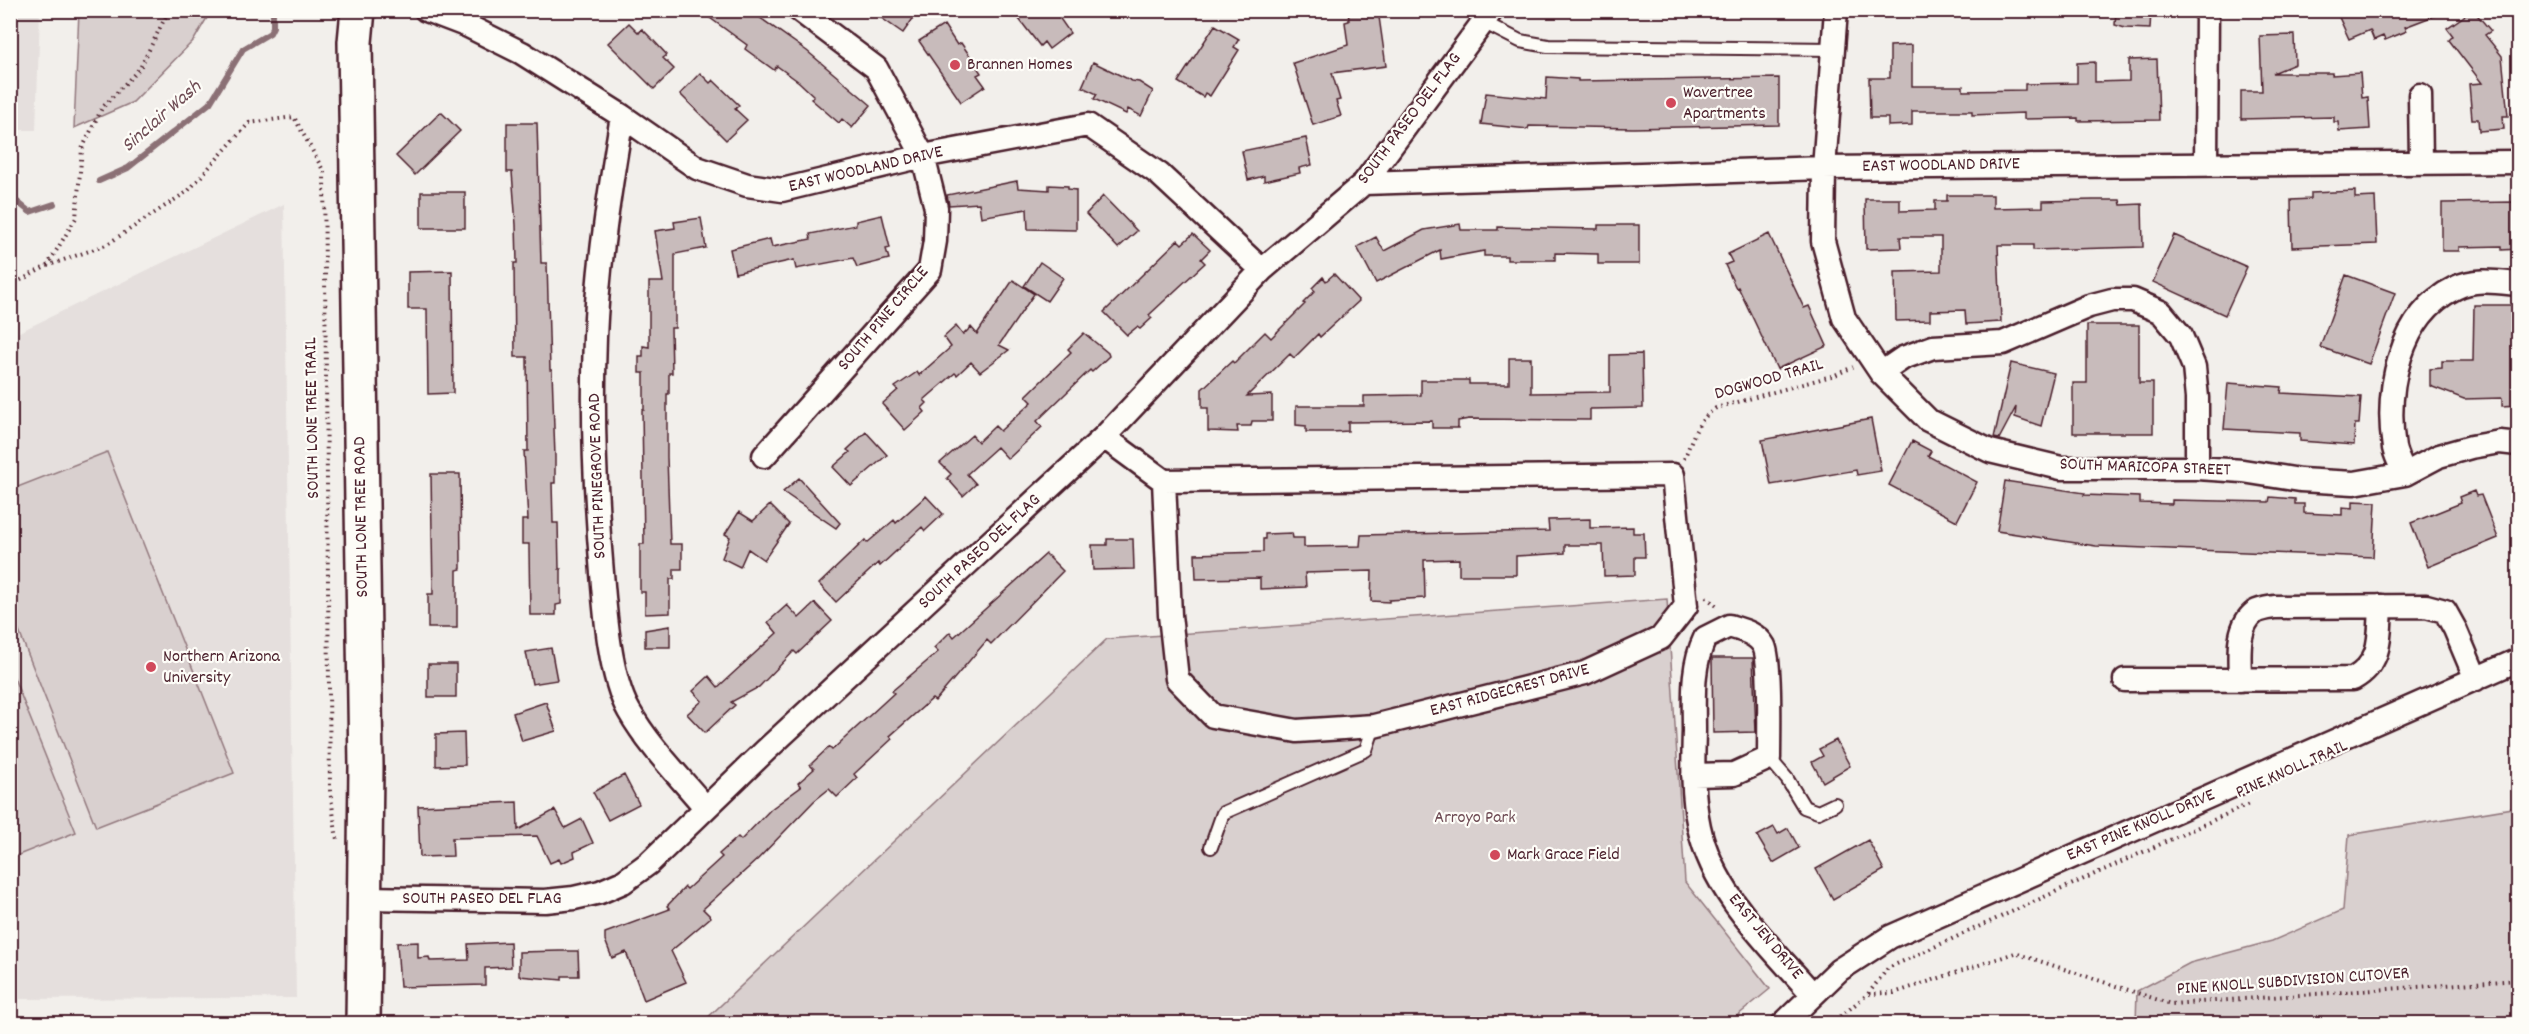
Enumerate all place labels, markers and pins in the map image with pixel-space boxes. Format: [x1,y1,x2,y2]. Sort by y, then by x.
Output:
place label: Brannen Homes [967,53,1073,78]
marker: Brannen Homes [948,58,962,72]
place label: Wavertree Apartments [1683,81,1766,127]
marker: Wavertree Apartments [1664,96,1678,110]
place label: Northern Arizona University [163,645,280,691]
marker: Northern Arizona University [144,660,158,674]
place label: Mark Grace Field [1507,843,1620,868]
marker: Mark Grace Field [1488,848,1502,862]

